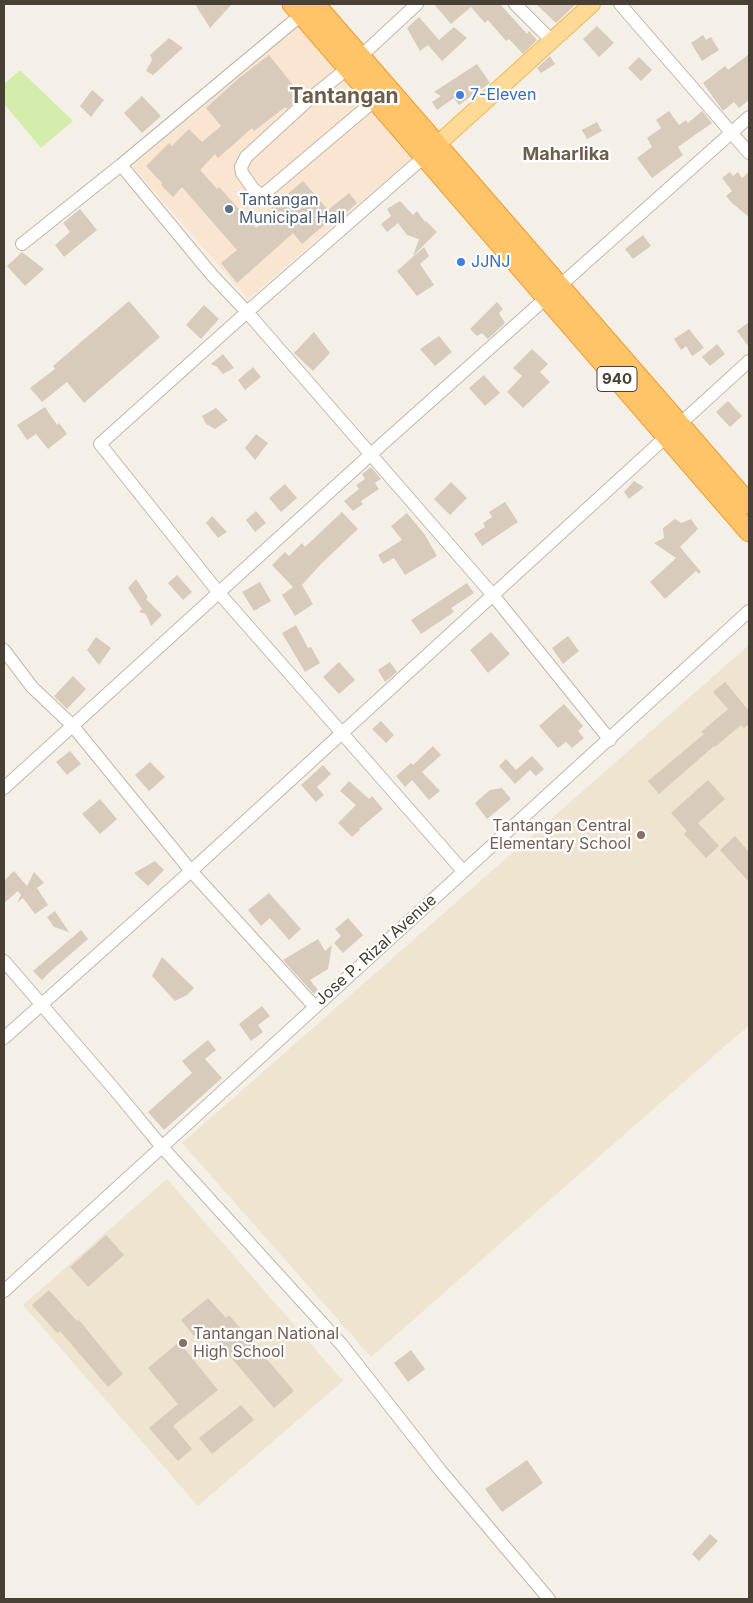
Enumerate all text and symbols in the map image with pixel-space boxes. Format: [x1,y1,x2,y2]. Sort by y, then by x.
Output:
district label: Tantangan [289,84,399,110]
place label: 7-Eleven [470,85,536,105]
marker: 7-Eleven [454,89,466,101]
district label: Maharlika [522,144,610,166]
place label: Tantangan Municipal Hall [239,190,345,228]
marker: Tantangan Municipal Hall [223,203,235,215]
place label: JJNJ [471,252,510,272]
marker: JJNJ [455,256,467,268]
road number: 940 [597,366,637,392]
place label: Tantangan Central Elementary School [489,816,631,854]
marker: Tantangan Central Elementary School [635,829,647,841]
street label: Jose P. Rizal Avenue [311,891,441,1009]
place label: Tantangan National High School [193,1324,339,1362]
marker: Tantangan National High School [177,1337,189,1349]

